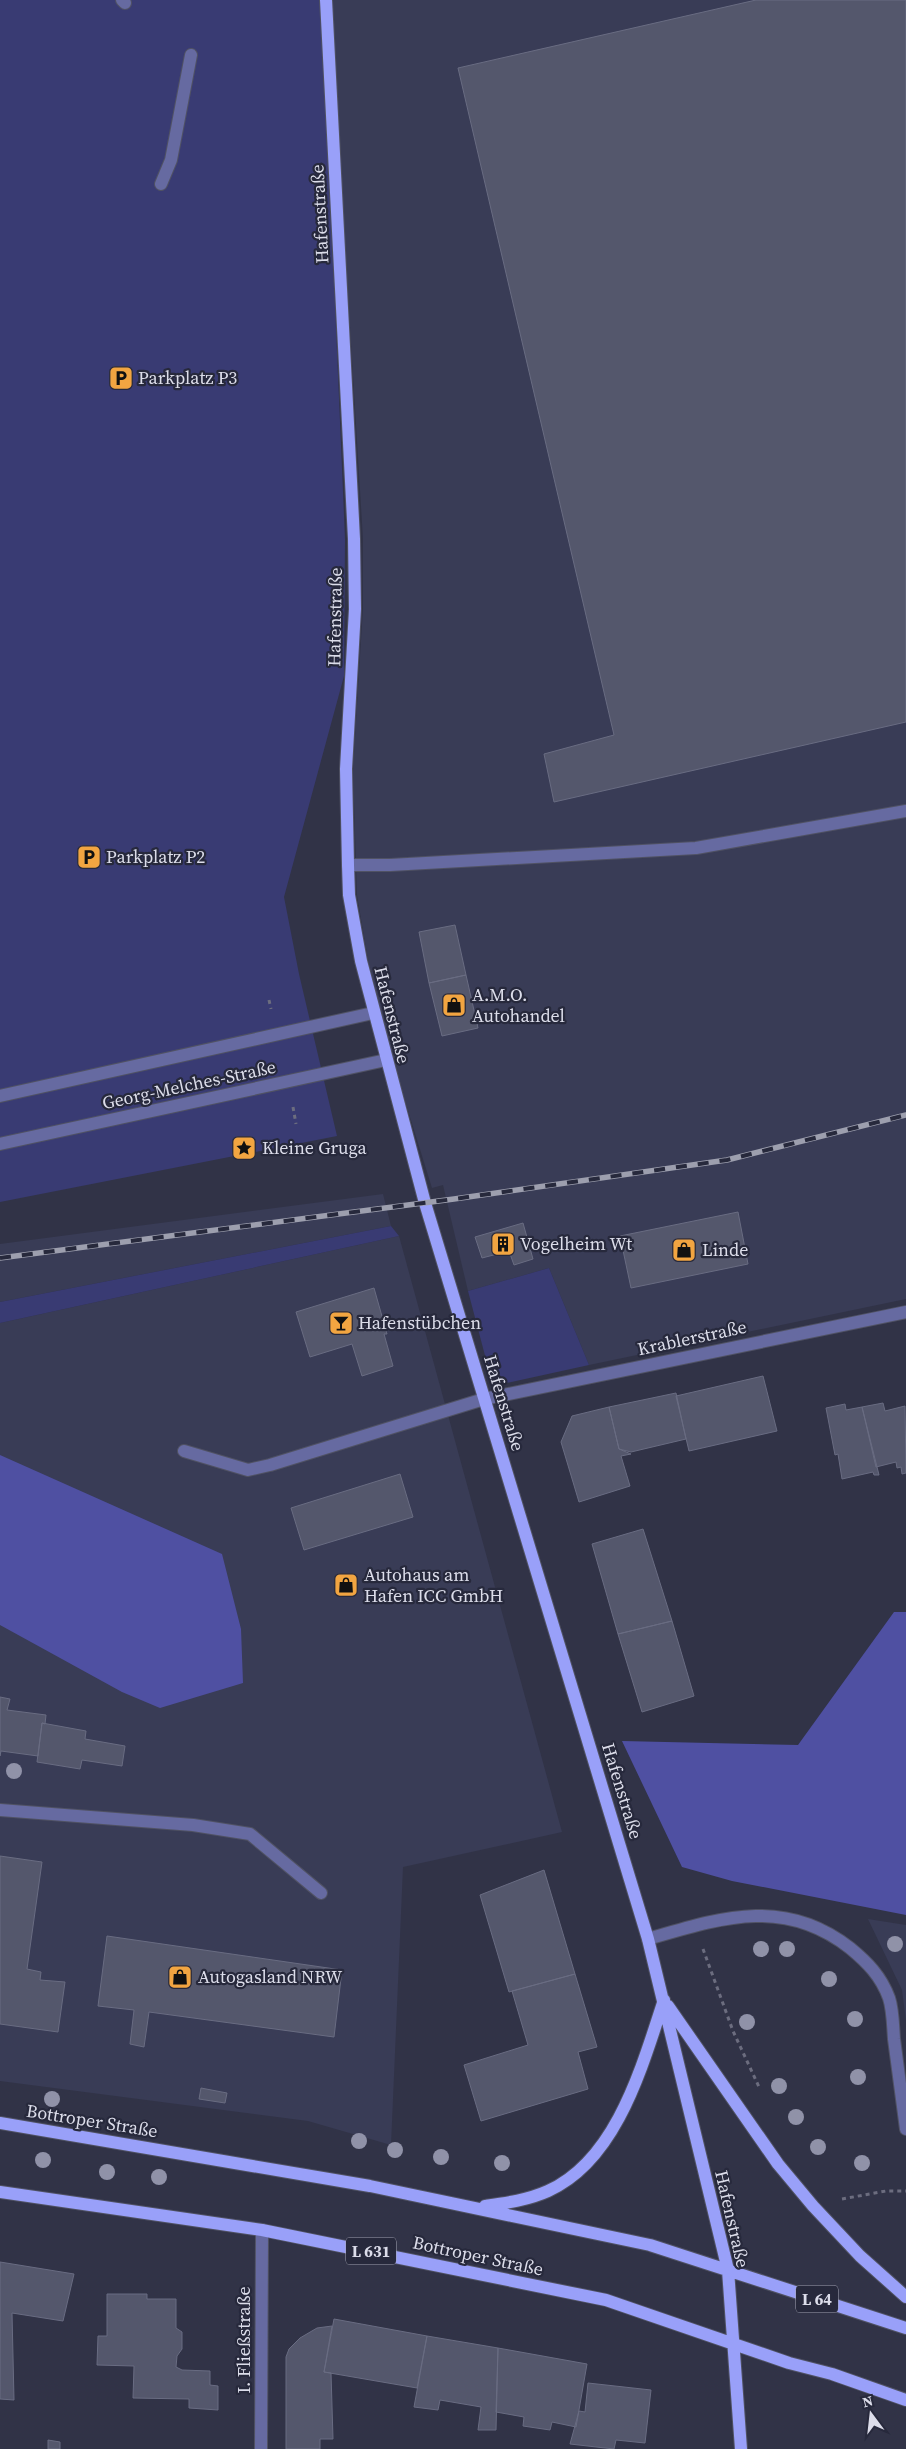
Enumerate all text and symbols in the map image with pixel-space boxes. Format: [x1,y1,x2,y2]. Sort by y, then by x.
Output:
street label: Hafenstraße [304,164,335,264]
parking icon: Parkplatz P3 [108,365,134,391]
place label: Parkplatz P3 [138,365,237,390]
street label: Hafenstraße [321,567,348,667]
parking icon: Parkplatz P2 [76,844,102,870]
place label: Parkplatz P2 [106,844,205,869]
street label: Hafenstraße [368,964,417,1066]
place label: A.M.O. Autohandel [472,982,565,1028]
shop icon: A.M.O. Autohandel [441,992,467,1018]
street label: Georg-Melches-Straße [100,1054,278,1115]
place icon: Kleine Gruga [231,1135,257,1161]
place label: Kleine Gruga [262,1135,367,1160]
building icon: Vogelheim Wt [490,1231,516,1257]
place label: Vogelheim Wt [520,1231,632,1256]
shop icon: Linde [671,1237,697,1263]
place label: Linde [702,1237,748,1262]
bar icon: Hafenstübchen [328,1310,354,1336]
place label: Hafenstübchen [358,1310,481,1335]
street label: Krablerstraße [635,1314,749,1361]
street label: Hafenstraße [478,1352,531,1454]
place label: Autohaus am Hafen ICC GmbH [364,1562,503,1608]
shop icon: Autohaus am Hafen ICC GmbH [333,1572,359,1598]
street label: Hafenstraße [596,1740,649,1842]
shop icon: Autogasland NRW [167,1964,193,1990]
place label: Autogasland NRW [198,1964,343,1989]
street label: Bottroper Straße [25,2098,160,2143]
street label: Hafenstraße [709,2168,756,2270]
street label: Bottroper Straße [411,2229,546,2282]
road number: L 631 [346,2238,396,2264]
street label: I. Fließstraße [231,2286,256,2394]
road number: L 64 [796,2286,838,2312]
north arrow [846,2389,896,2439]
text: N [860,2390,875,2412]

